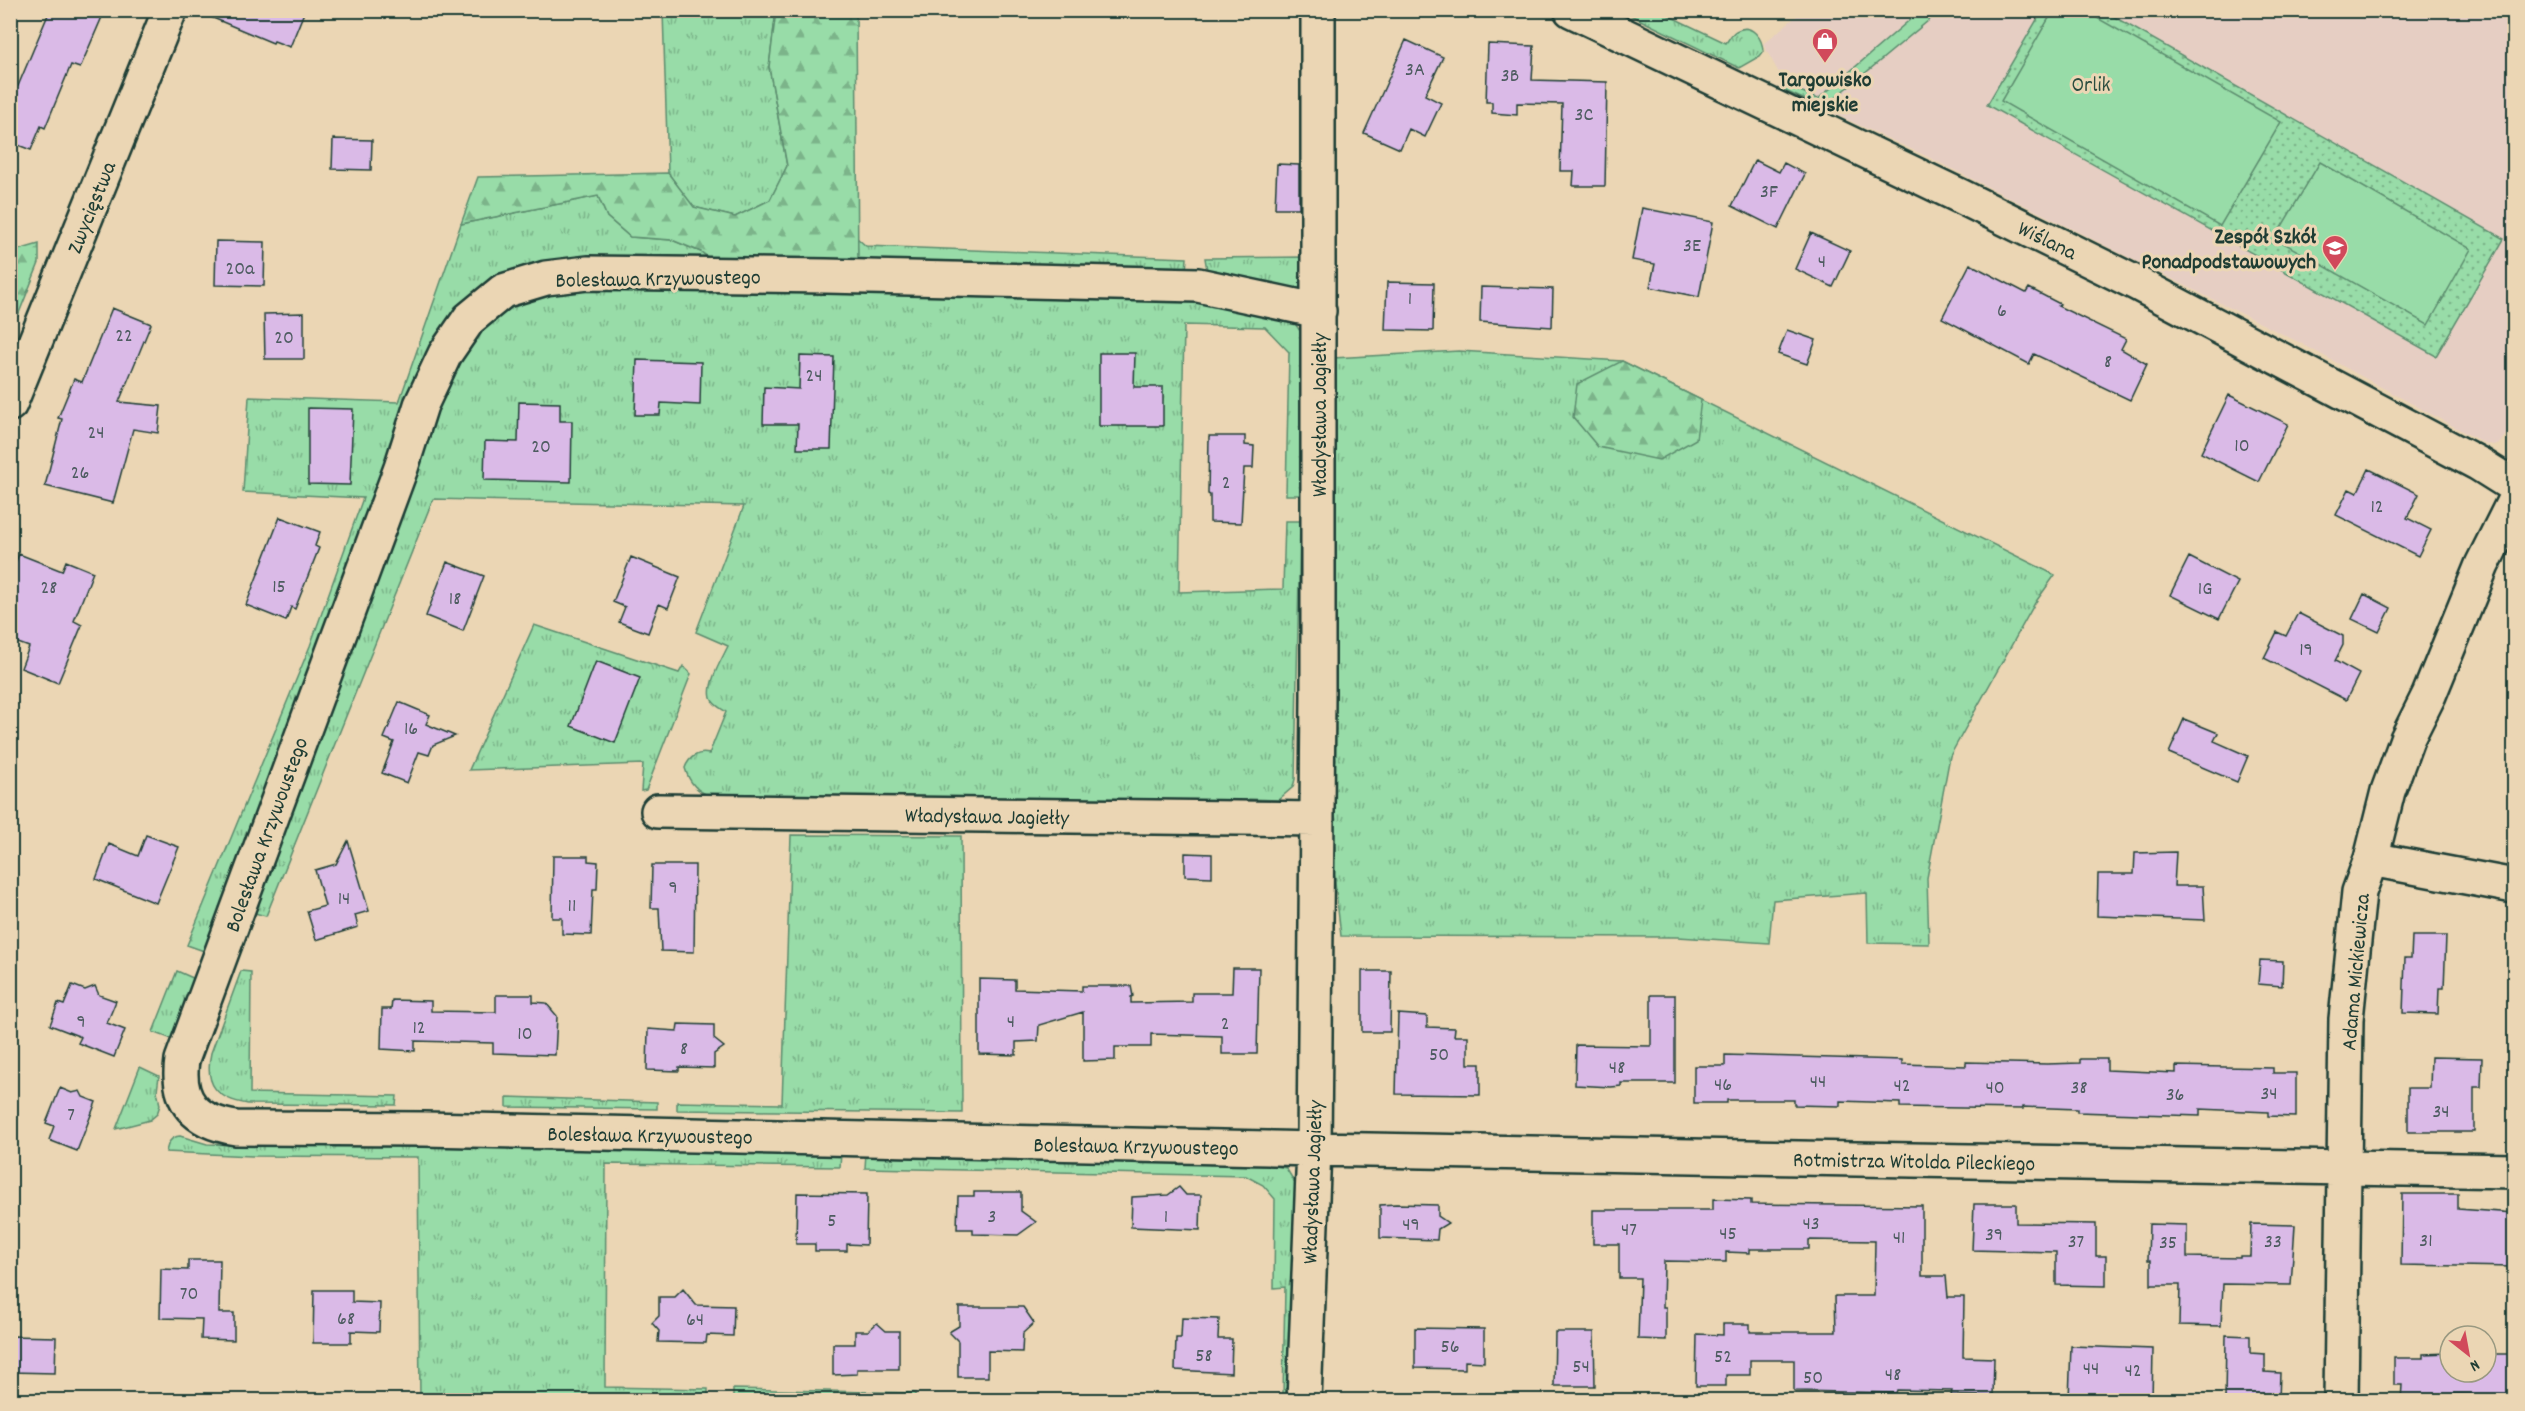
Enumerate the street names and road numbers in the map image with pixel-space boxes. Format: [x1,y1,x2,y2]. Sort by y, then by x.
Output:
street label: Zwycięstwa [61,157,126,259]
street label: Wiślana [2012,215,2082,270]
street label: Bolesława Krzywoustego [555,263,761,298]
street label: Władysława Jagiełły [1306,332,1337,497]
street label: Bolesława Krzywoustego [219,733,318,937]
street label: Władysława Jagiełły [905,802,1070,835]
street label: Adama Mickiewicza [2335,892,2380,1052]
street label: Władysława Jagiełły [1296,1098,1333,1265]
street label: Bolesława Krzywoustego [547,1120,753,1155]
street label: Bolesława Krzywoustego [1033,1131,1239,1166]
street label: Rotmistrza Witolda Pileckiego [1792,1146,2035,1181]

